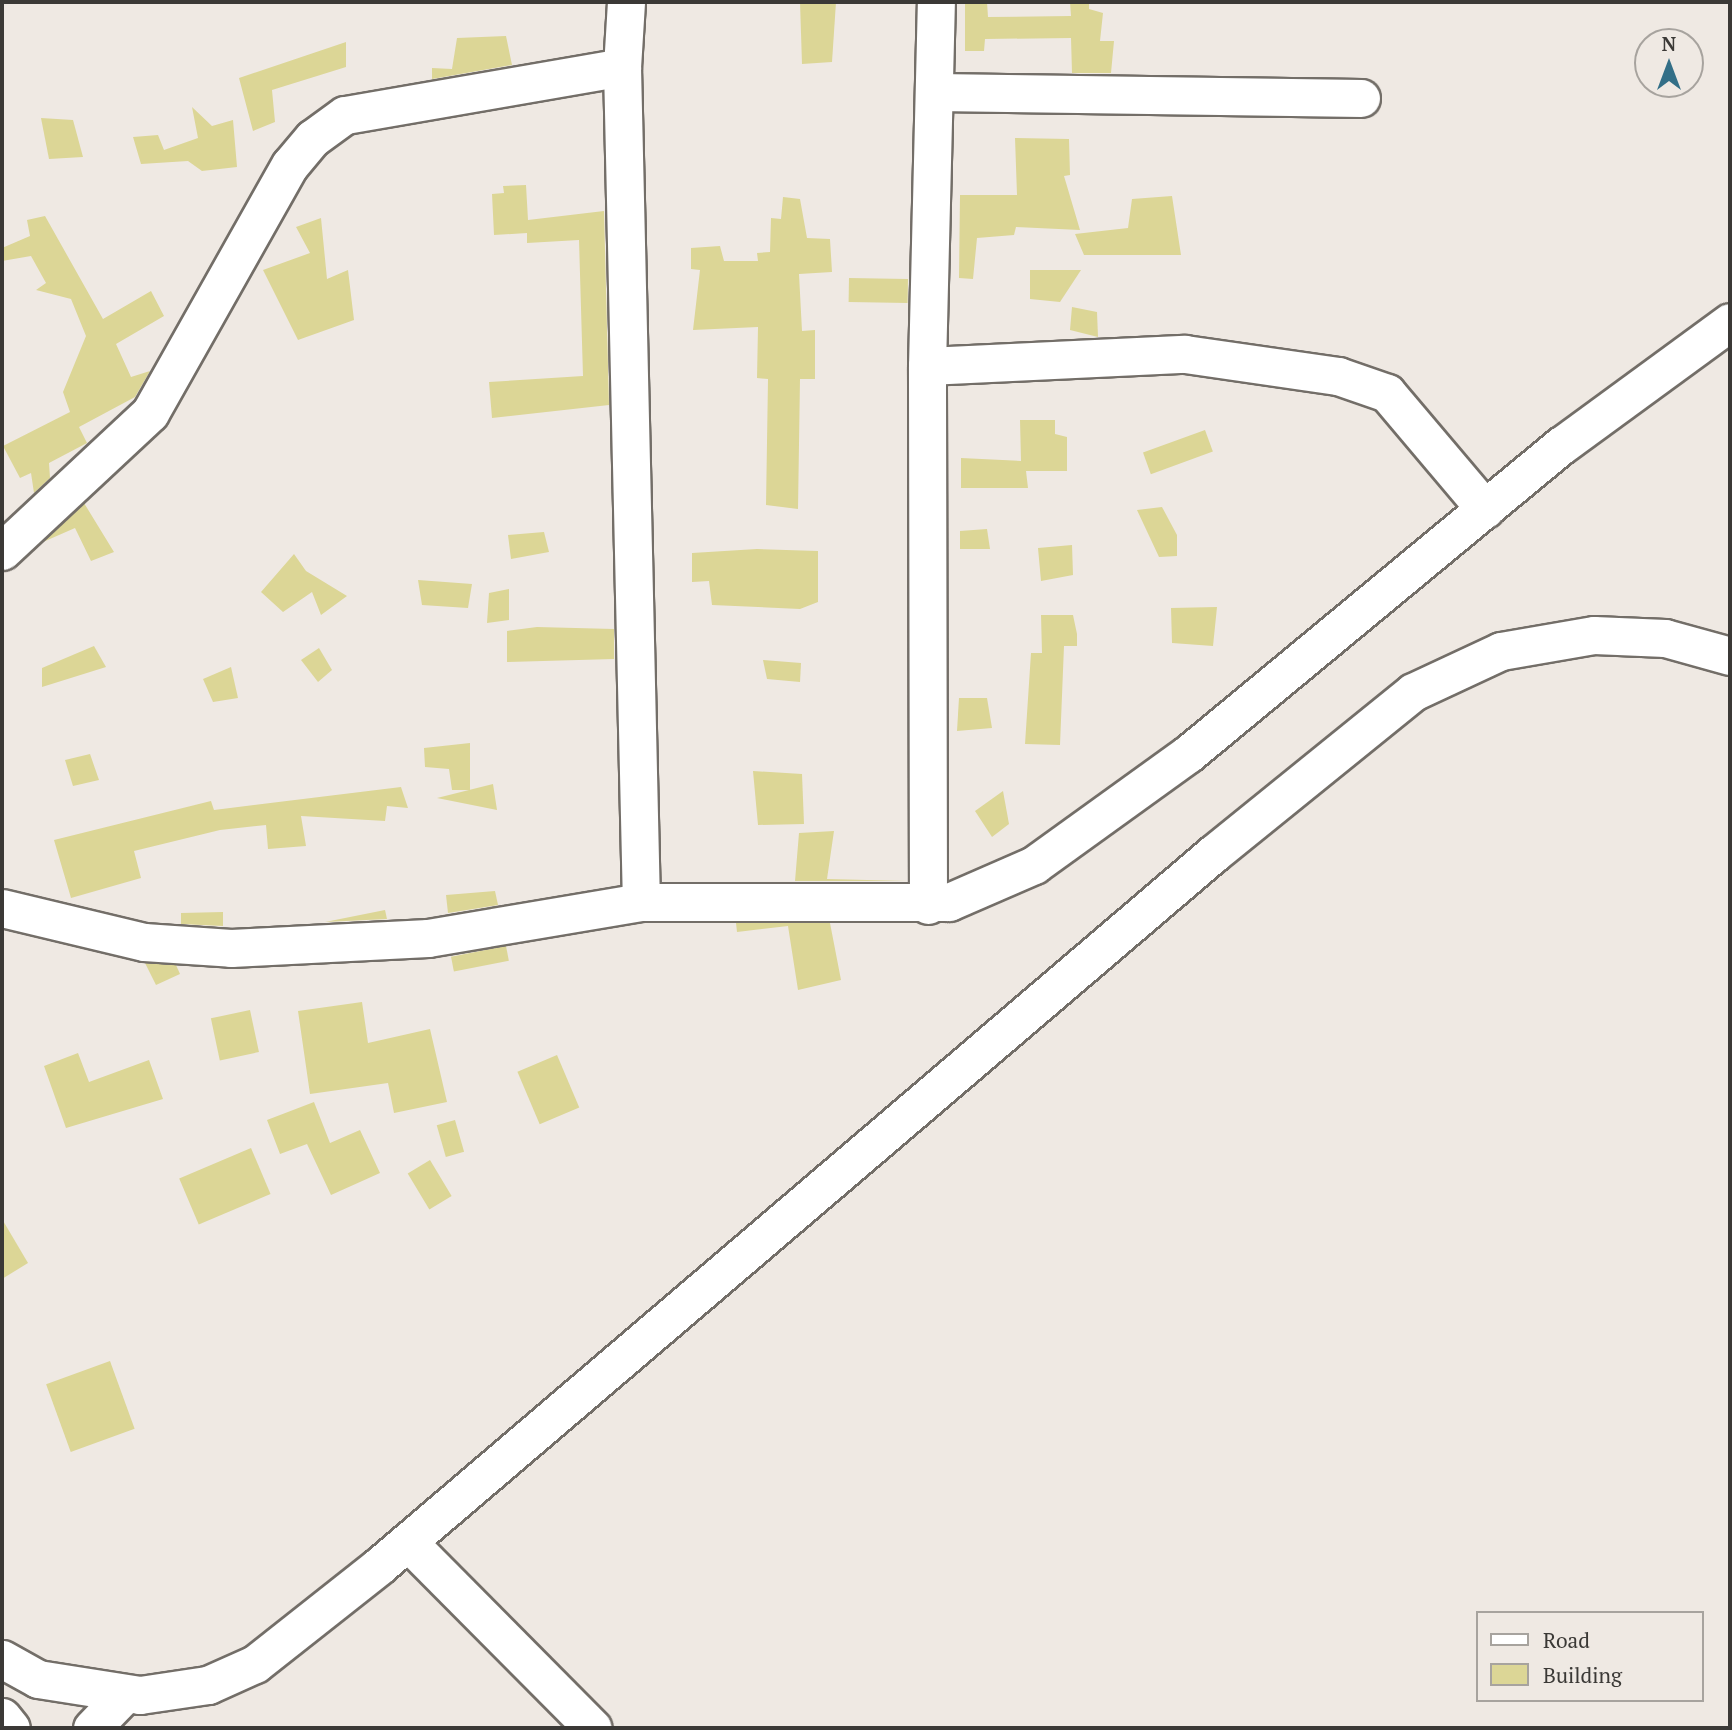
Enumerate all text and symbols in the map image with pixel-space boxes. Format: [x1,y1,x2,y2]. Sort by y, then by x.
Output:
north arrow [1634,28,1704,98]
text: N [1662,31,1676,56]
legend [1476,1611,1704,1702]
text: Road [1543,1626,1590,1654]
text: Building [1543,1661,1622,1689]

